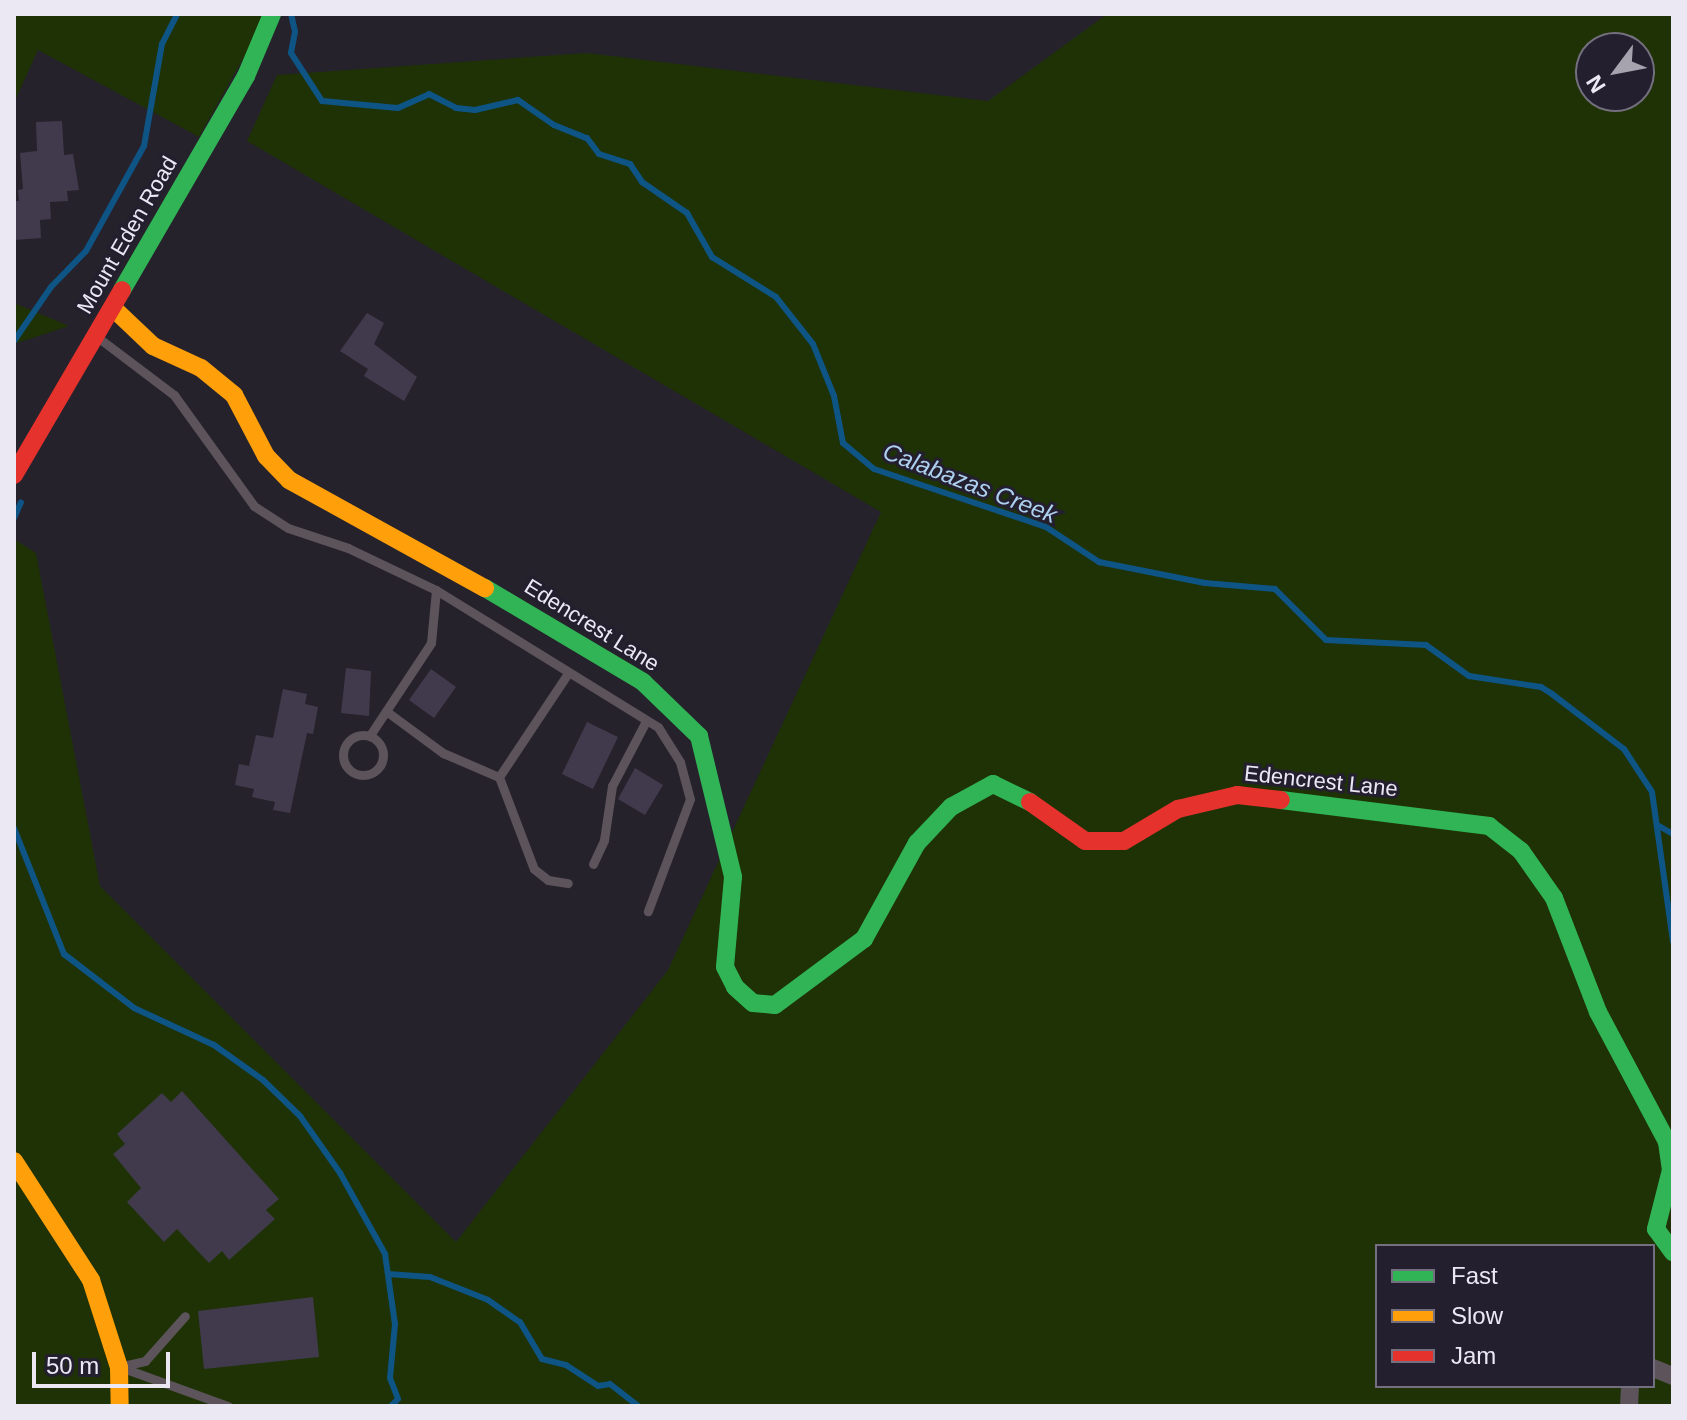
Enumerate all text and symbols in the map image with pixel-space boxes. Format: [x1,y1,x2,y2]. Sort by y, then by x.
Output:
north arrow [1575,32,1655,112]
text: N [1581,71,1611,97]
street label: Mount Eden Road [71,152,183,318]
water label: Calabazas Creek [879,437,1061,529]
street label: Edencrest Lane [520,573,664,677]
street label: Edencrest Lane [1243,760,1399,802]
legend [1375,1244,1655,1388]
text: Fast [1451,1262,1498,1289]
text: Slow [1451,1302,1503,1329]
scale bar [36,1336,174,1386]
text: Jam [1451,1342,1496,1369]
text: 50 m [46,1352,99,1379]

